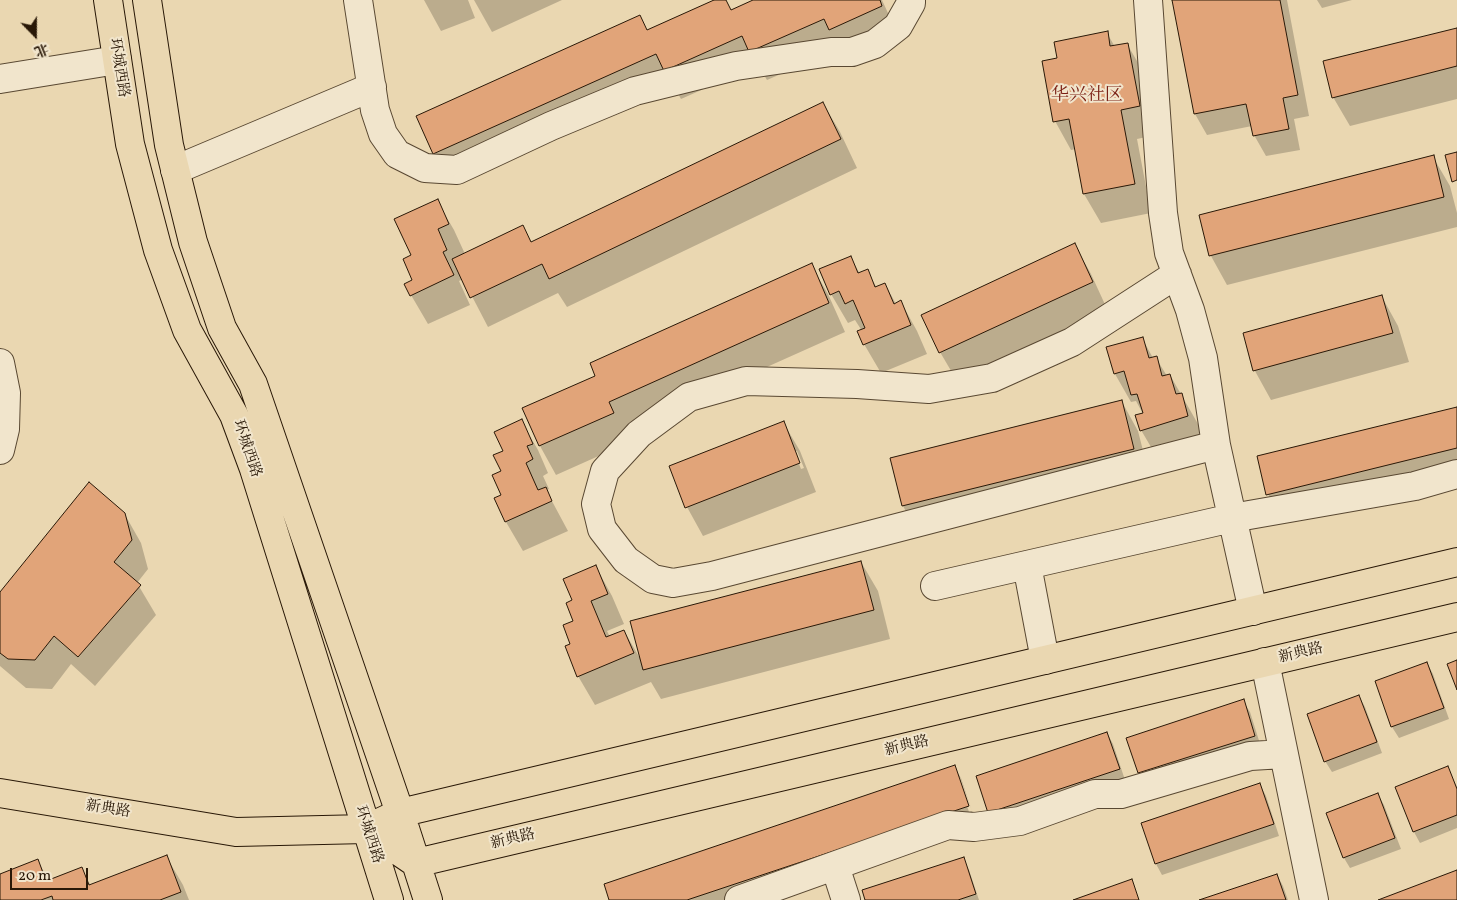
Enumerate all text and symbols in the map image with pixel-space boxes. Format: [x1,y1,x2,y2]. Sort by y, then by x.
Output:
north arrow [10,10,60,60]
street label: 环城西路 [104,37,132,99]
text: 北 [31,38,51,61]
district label: 华兴社区 [1051,86,1123,108]
street label: 环城西路 [228,418,264,480]
street label: 新典路 [1277,640,1325,668]
street label: 新典路 [883,733,931,761]
street label: 新典路 [84,798,132,822]
street label: 环城西路 [350,804,386,866]
street label: 新典路 [489,826,537,854]
scale bar [12,858,90,890]
text: 20 m [18,866,51,887]

